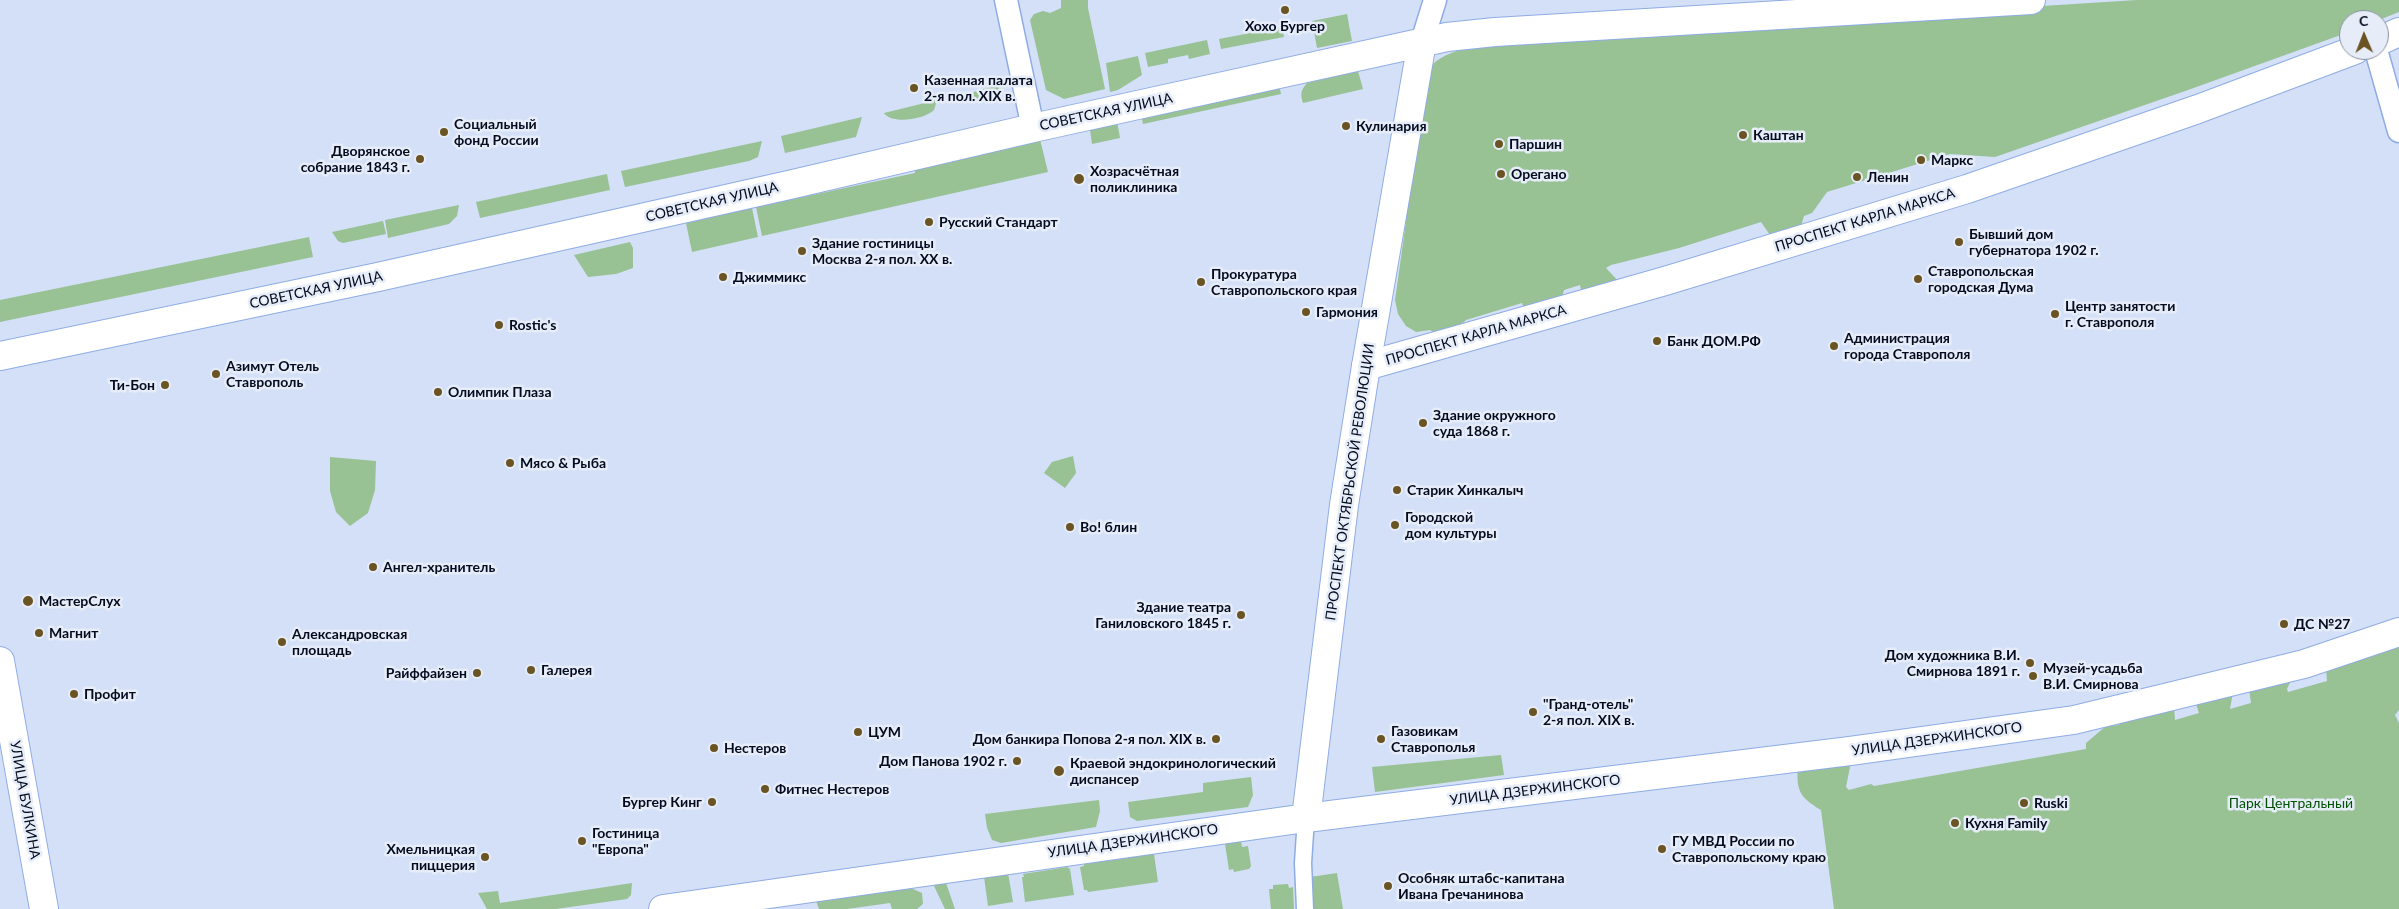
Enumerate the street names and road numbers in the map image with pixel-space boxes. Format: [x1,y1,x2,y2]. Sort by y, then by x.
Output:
street label: СОВЕТСКАЯ УЛИЦА [1038,90,1174,134]
street label: СОВЕТСКАЯ УЛИЦА [644,179,780,225]
street label: ПРОСПЕКТ КАРЛА МАРКСА [1773,185,1957,255]
street label: СОВЕТСКАЯ УЛИЦА [248,268,384,312]
street label: ПРОСПЕКТ КАРЛА МАРКСА [1384,301,1568,369]
street label: ПРОСПЕКТ ОКТЯБРЬСКОЙ РЕВОЛЮЦИИ [1322,342,1378,622]
street label: УЛИЦА ДЗЕРЖИНСКОГО [1851,719,2023,759]
street label: УЛИЦА БУЛКИНА [6,740,44,860]
street label: УЛИЦА ДЗЕРЖИНСКОГО [1449,771,1621,809]
street label: УЛИЦА ДЗЕРЖИНСКОГО [1047,821,1219,861]

